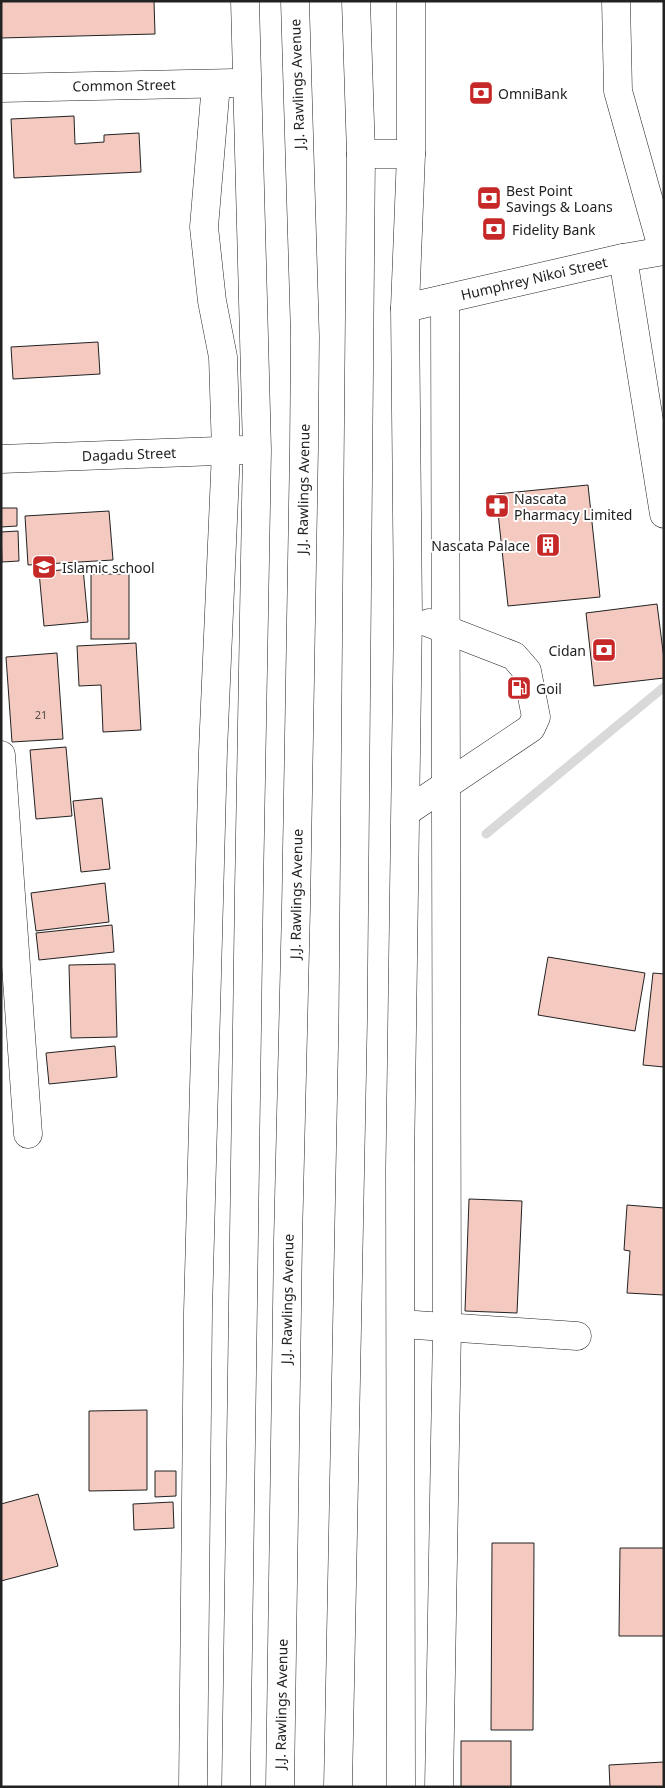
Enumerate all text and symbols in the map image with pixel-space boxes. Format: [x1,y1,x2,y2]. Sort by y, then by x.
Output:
street label: J.J. Rawlings Avenue [285,18,309,151]
street label: Common Street [72,75,176,95]
bank icon: OmniBank [468,80,494,106]
place label: OmniBank [498,84,568,103]
place label: Best Point Savings & Loans [506,181,613,216]
bank icon: Best Point Savings & Loans [476,185,502,211]
bank icon: Fidelity Bank [481,216,507,242]
place label: Fidelity Bank [512,220,596,239]
street label: Humphrey Nikoi Street [459,252,609,304]
street label: J.J. Rawlings Avenue [292,424,314,556]
street label: Dagadu Street [81,443,177,465]
place label: Nascata Pharmacy Limited [514,489,632,524]
pharmacy icon: Nascata Pharmacy Limited [484,493,510,519]
building icon: Nascata Palace [535,532,561,558]
place label: Nascata Palace [431,536,530,555]
school or university icon: Islamic school [31,554,57,580]
place label: Islamic school [62,558,155,577]
bank icon: Cidan [591,637,617,663]
place label: Cidan [548,641,586,660]
fuel station icon: Goil [506,675,532,701]
place label: Goil [536,679,562,698]
house number: 21 [35,707,47,722]
street label: J.J. Rawlings Avenue [285,829,307,961]
street label: J.J. Rawlings Avenue [276,1234,298,1366]
street label: J.J. Rawlings Avenue [270,1639,292,1771]

